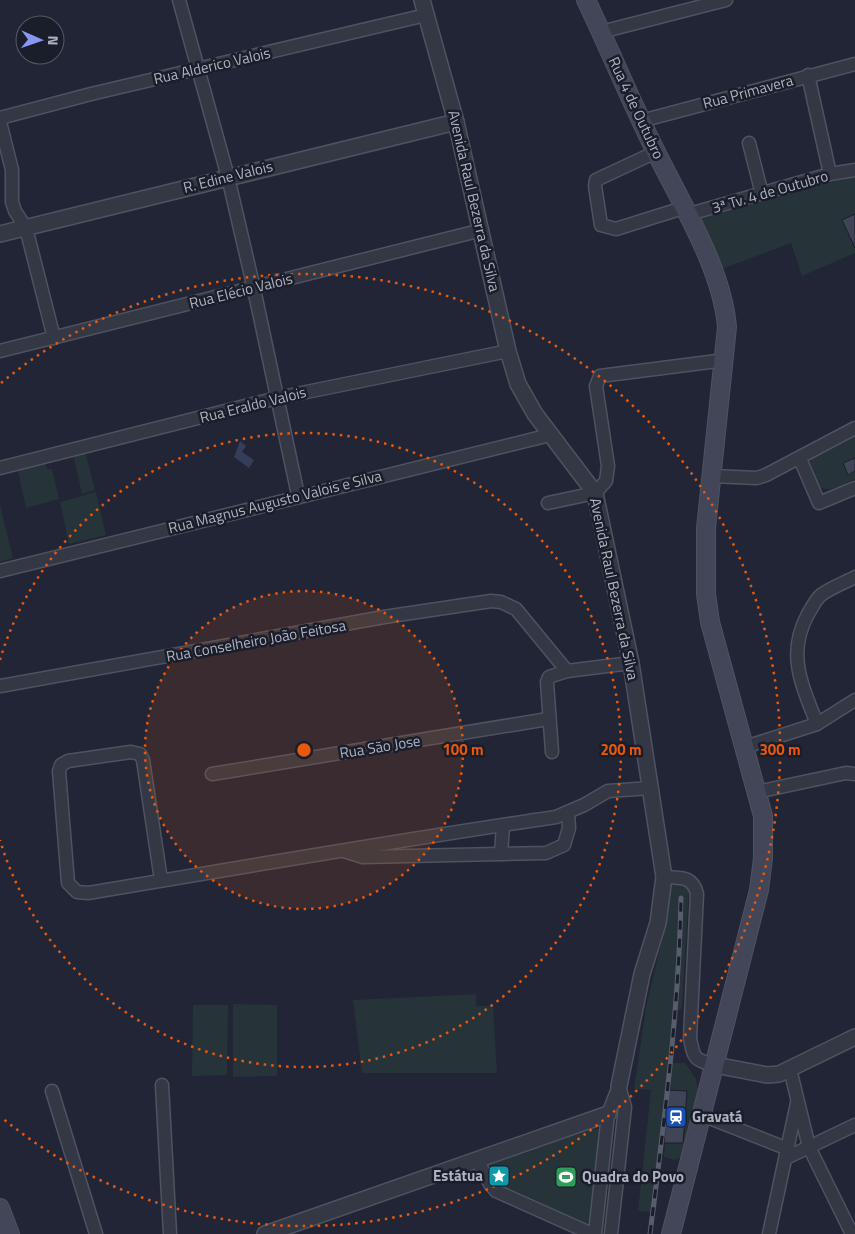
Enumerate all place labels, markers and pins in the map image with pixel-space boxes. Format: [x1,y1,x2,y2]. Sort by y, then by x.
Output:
centre of rings [295,741,313,759]
station icon: Gravatá [664,1105,688,1129]
place label: Gravatá [692,1105,743,1128]
place label: Estátua [433,1164,483,1187]
place icon: Estátua [487,1164,511,1188]
sports icon: Quadra do Povo [554,1165,578,1189]
place label: Quadra do Povo [582,1165,684,1188]

